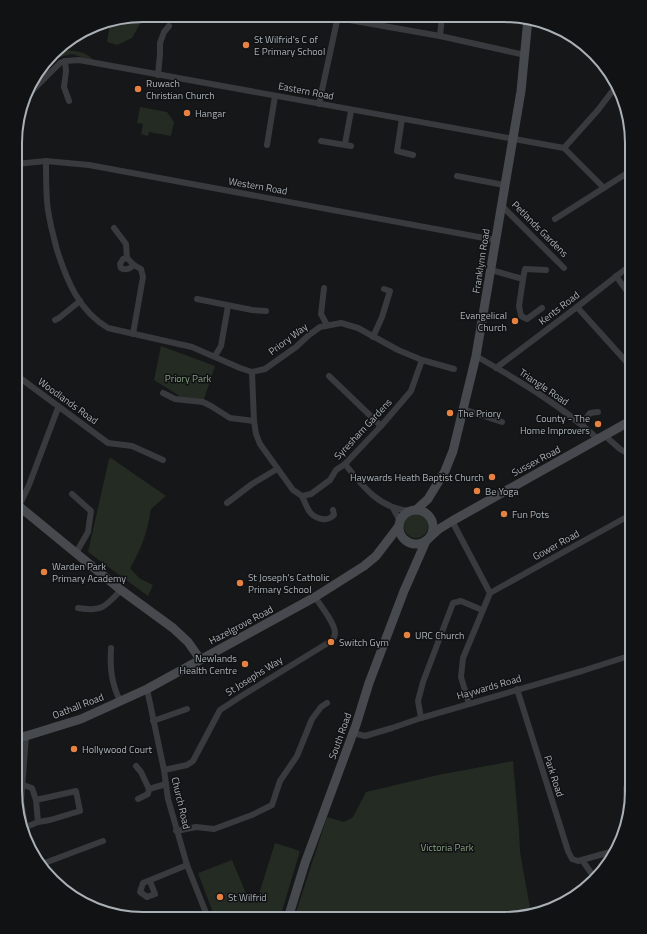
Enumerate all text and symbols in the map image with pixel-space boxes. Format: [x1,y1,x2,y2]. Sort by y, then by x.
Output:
place label: St Wilfrid's C of E Primary School [254,32,325,59]
marker: St Wilfrid's C of E Primary School [241,40,251,50]
place label: Ruwach Christian Church [146,76,215,103]
street label: Eastern Road [277,78,335,104]
marker: Ruwach Christian Church [133,84,143,94]
place label: Hangar [195,106,226,121]
marker: Hangar [182,108,192,118]
street label: Western Road [227,173,289,199]
street label: Petlands Gardens [508,197,572,261]
street label: Franklynn Road [468,228,494,294]
street label: Kents Road [535,288,583,328]
place label: Evangelical Church [460,308,507,335]
marker: Evangelical Church [510,316,520,326]
street label: Priory Way [265,319,311,359]
street label: Triangle Road [516,365,572,409]
park label: Priory Park [165,371,211,386]
street label: Woodlands Road [35,374,101,428]
street label: Syresham Gardens [331,395,396,463]
place label: The Priory [458,406,501,421]
marker: The Priory [445,408,455,418]
place label: County - The Home Improvers [520,411,590,438]
marker: County - The Home Improvers [593,419,603,429]
street label: Sussex Road [509,442,563,480]
place label: Haywards Heath Baptist Church [350,470,484,485]
marker: Haywards Heath Baptist Church [487,472,497,482]
place label: Be Yoga [485,484,519,499]
marker: Be Yoga [472,486,482,496]
place label: Fun Pots [512,507,550,522]
marker: Fun Pots [499,509,509,519]
street label: Gower Road [530,526,582,564]
place label: Warden Park Primary Academy [52,559,126,586]
marker: Warden Park Primary Academy [39,567,49,577]
place label: St Joseph's Catholic Primary School [248,570,330,597]
marker: St Joseph's Catholic Primary School [235,578,245,588]
street label: Hazelgrove Road [206,602,276,648]
place label: URC Church [415,628,464,643]
marker: URC Church [402,630,412,640]
place label: Switch Gym [339,635,389,650]
marker: Switch Gym [326,637,336,647]
place label: Newlands Health Centre [179,651,237,678]
street label: St Josephs Way [223,652,286,700]
marker: Newlands Health Centre [240,659,250,669]
street label: Haywards Road [455,671,523,703]
street label: Oathall Road [50,689,106,723]
street label: South Road [325,711,355,761]
place label: Hollywood Court [82,742,152,757]
marker: Hollywood Court [69,744,79,754]
street label: Park Road [540,753,568,799]
street label: Church Road [168,775,194,831]
park label: Victoria Park [420,840,474,855]
place label: St Wilfrid [228,890,267,905]
marker: St Wilfrid [215,892,225,902]

